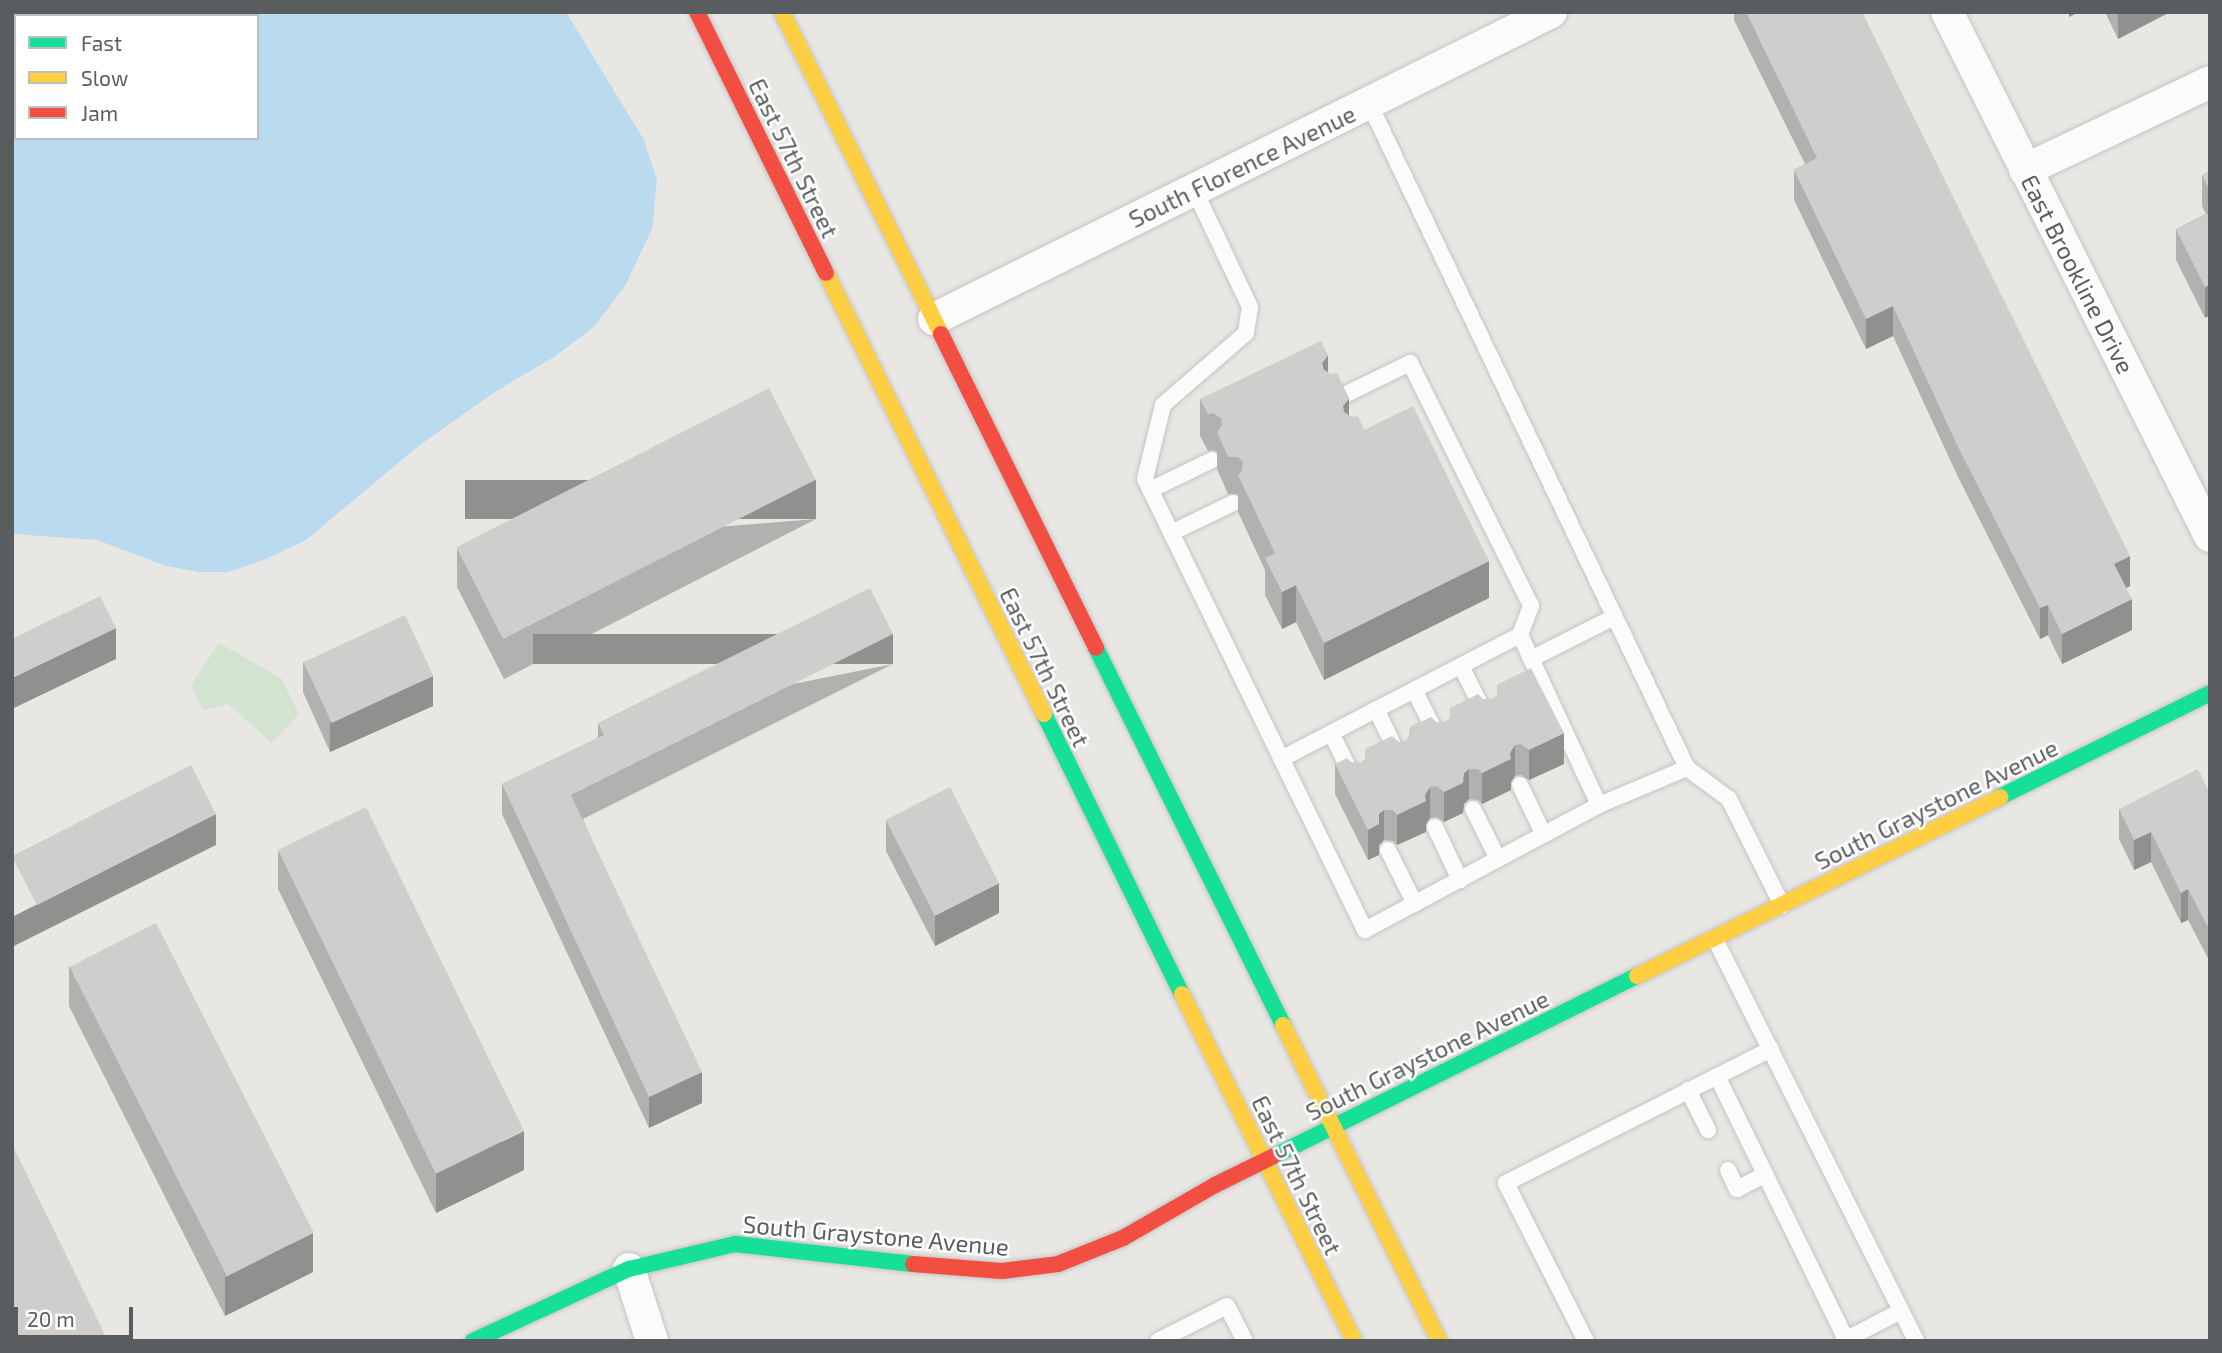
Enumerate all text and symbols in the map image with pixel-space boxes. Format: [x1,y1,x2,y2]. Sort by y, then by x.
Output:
legend [14,14,259,140]
text: Fast [81,30,122,55]
text: Slow [81,65,128,90]
street label: East 57th Street [743,74,845,242]
street label: South Florence Avenue [1124,98,1360,234]
text: Jam [81,100,118,125]
street label: East Brookline Drive [2015,170,2141,378]
street label: East 57th Street [994,583,1096,751]
street label: South Graystone Avenue [1810,732,2062,876]
street label: South Graystone Avenue [1301,983,1553,1127]
street label: East 57th Street [1246,1091,1348,1259]
street label: South Graystone Avenue [742,1209,1010,1261]
scale bar [18,1294,136,1338]
text: 20 m [27,1306,75,1331]

